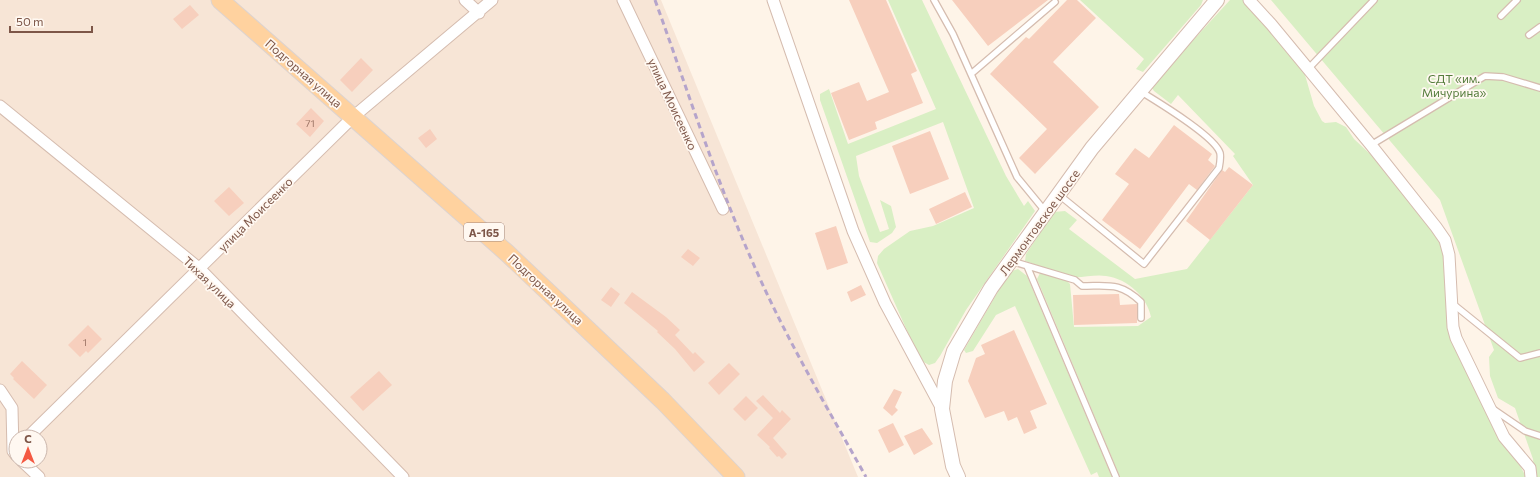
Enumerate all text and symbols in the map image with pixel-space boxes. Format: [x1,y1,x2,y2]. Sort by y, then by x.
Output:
scale bar [10,8,92,34]
text: 50 m [16,14,44,28]
street label: Подгорная улица [263,36,345,110]
street label: улица Моисеенко [646,56,700,152]
park label: СДТ «им. Мичурина» [1422,71,1487,99]
house number: 71 [305,117,315,129]
street label: Лермонтовское шоссе [996,166,1082,278]
street label: улица Моисеенко [215,174,295,254]
road number: А-165 [464,223,504,241]
street label: Подгорная улица [506,251,586,327]
street label: Тихая улица [181,253,239,311]
house number: 1 [83,336,87,348]
north arrow [8,429,48,469]
text: С [24,432,32,445]

